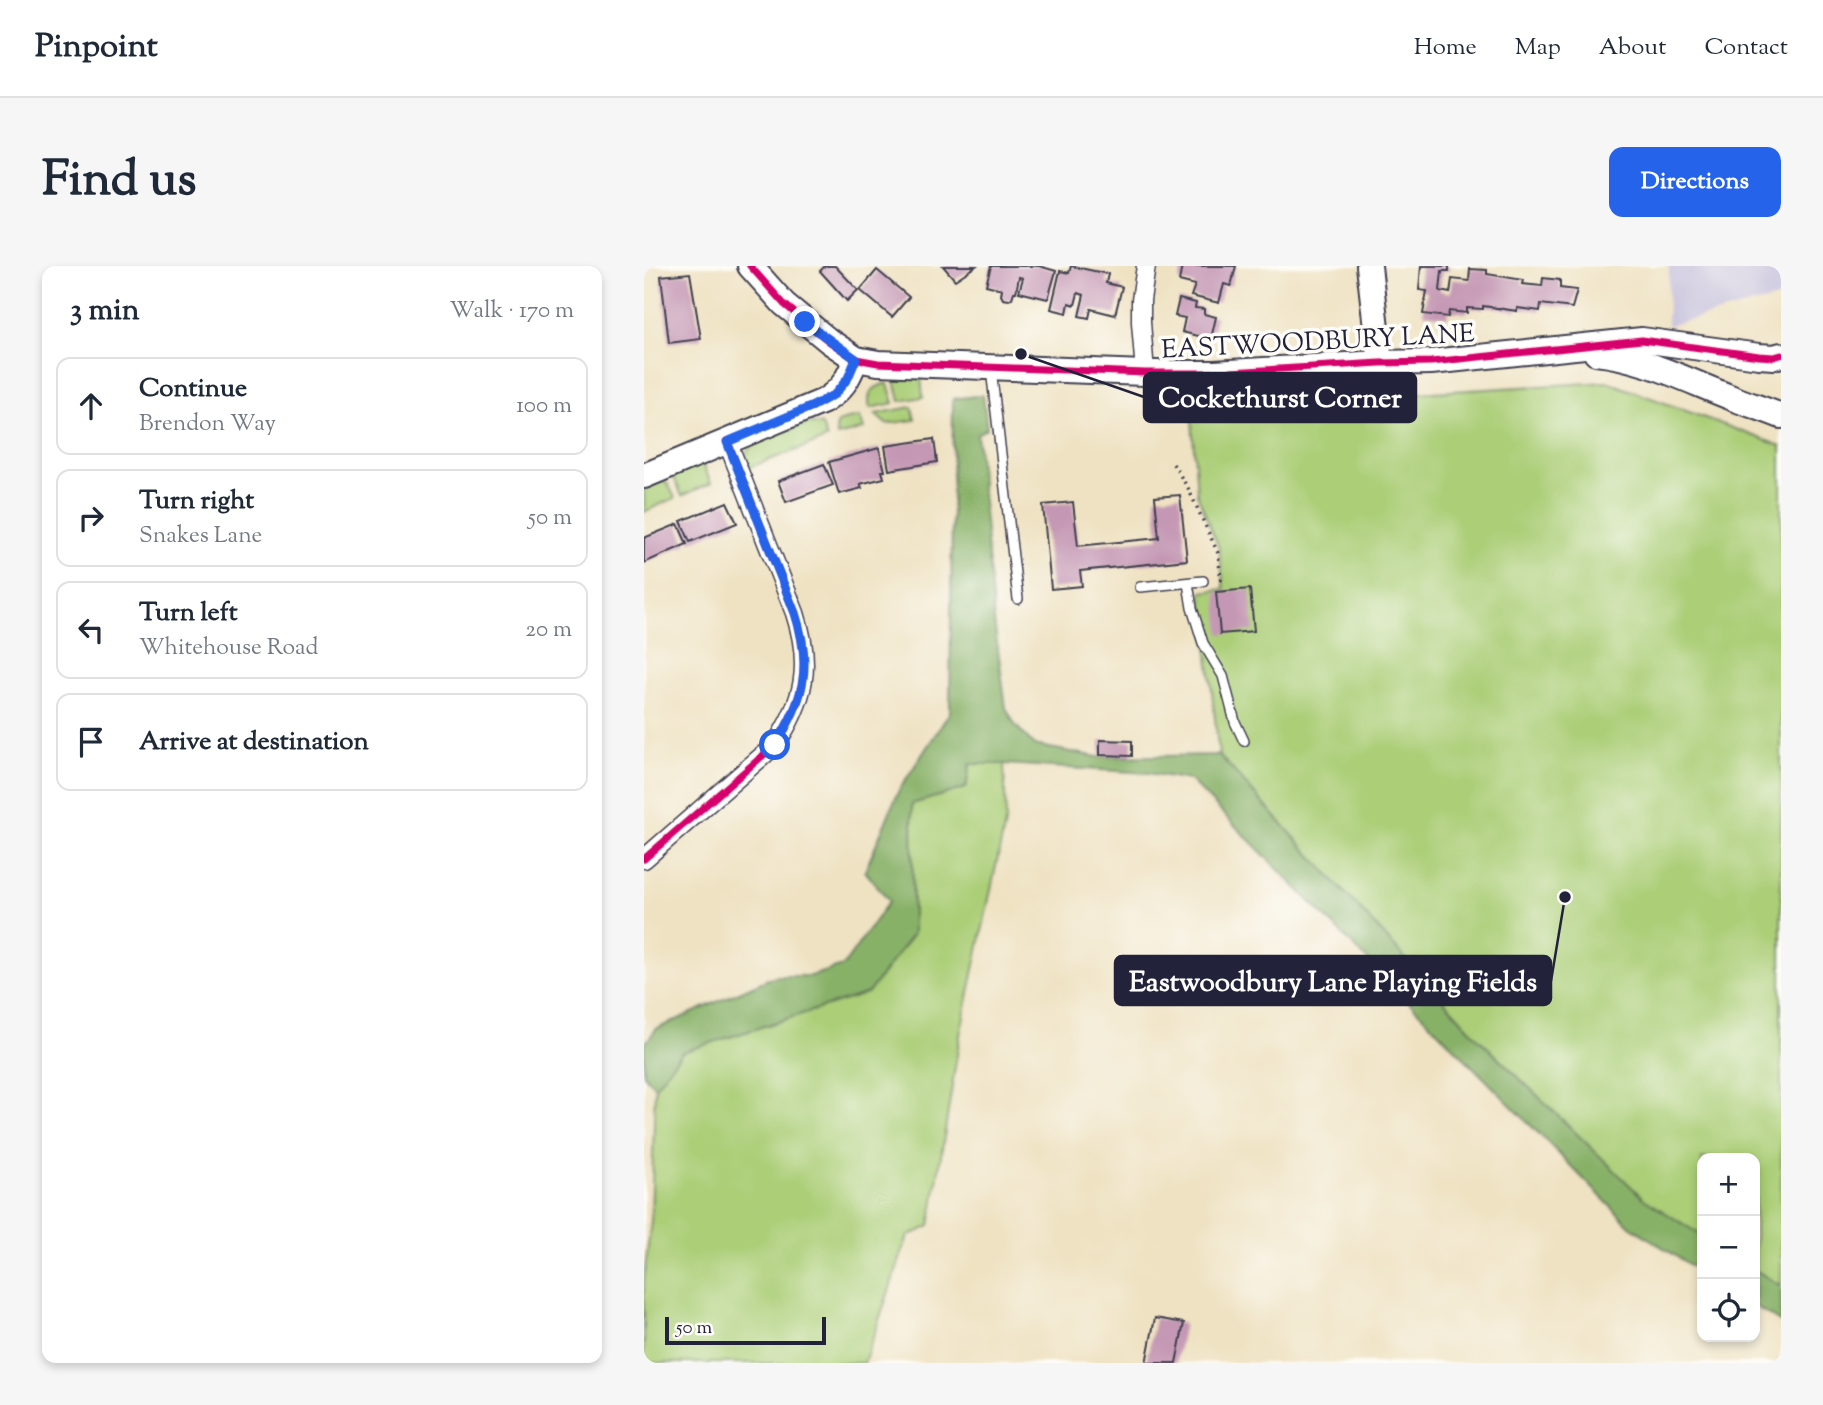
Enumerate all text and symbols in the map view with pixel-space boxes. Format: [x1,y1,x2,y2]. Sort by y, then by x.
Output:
text: Pinpoint [35,24,158,72]
text: Home [1414,31,1477,65]
text: Map [1515,31,1561,65]
text: About [1599,31,1666,65]
text: Contact [1704,31,1788,65]
text: Find us [42,147,196,217]
button: Directions [1609,147,1781,217]
text: 3 min [70,290,140,333]
text: Walk · 170 m [449,295,574,328]
route end [789,306,820,337]
street label: EASTWOODBURY LANE [1160,316,1476,370]
text: Continue [139,371,247,408]
callout: Cockethurst Corner [1144,373,1416,422]
text: Cockethurst Corner [1158,380,1402,420]
icon: ahead [72,387,110,425]
text: 100 m [516,390,572,423]
text: Brendon Way [139,408,276,441]
text: Turn right [139,483,254,520]
icon: right [72,499,110,537]
text: 50 m [528,502,572,535]
text: Snakes Lane [139,520,262,553]
text: Turn left [139,595,238,632]
icon: left [72,611,110,649]
text: 20 m [525,614,572,647]
text: Whitehouse Road [139,632,318,665]
icon: arrive [72,723,110,761]
text: Arrive at destination [139,724,369,761]
route start [759,729,790,760]
callout: Eastwoodbury Lane Playing Fields [1115,956,1551,1005]
text: Eastwoodbury Lane Playing Fields [1129,964,1537,1004]
map controls [1697,1153,1760,1342]
button: + [1697,1153,1760,1216]
button: − [1697,1216,1760,1279]
button: locate [1697,1279,1760,1342]
scale bar [665,1314,826,1346]
text: 50 m [676,1315,712,1342]

